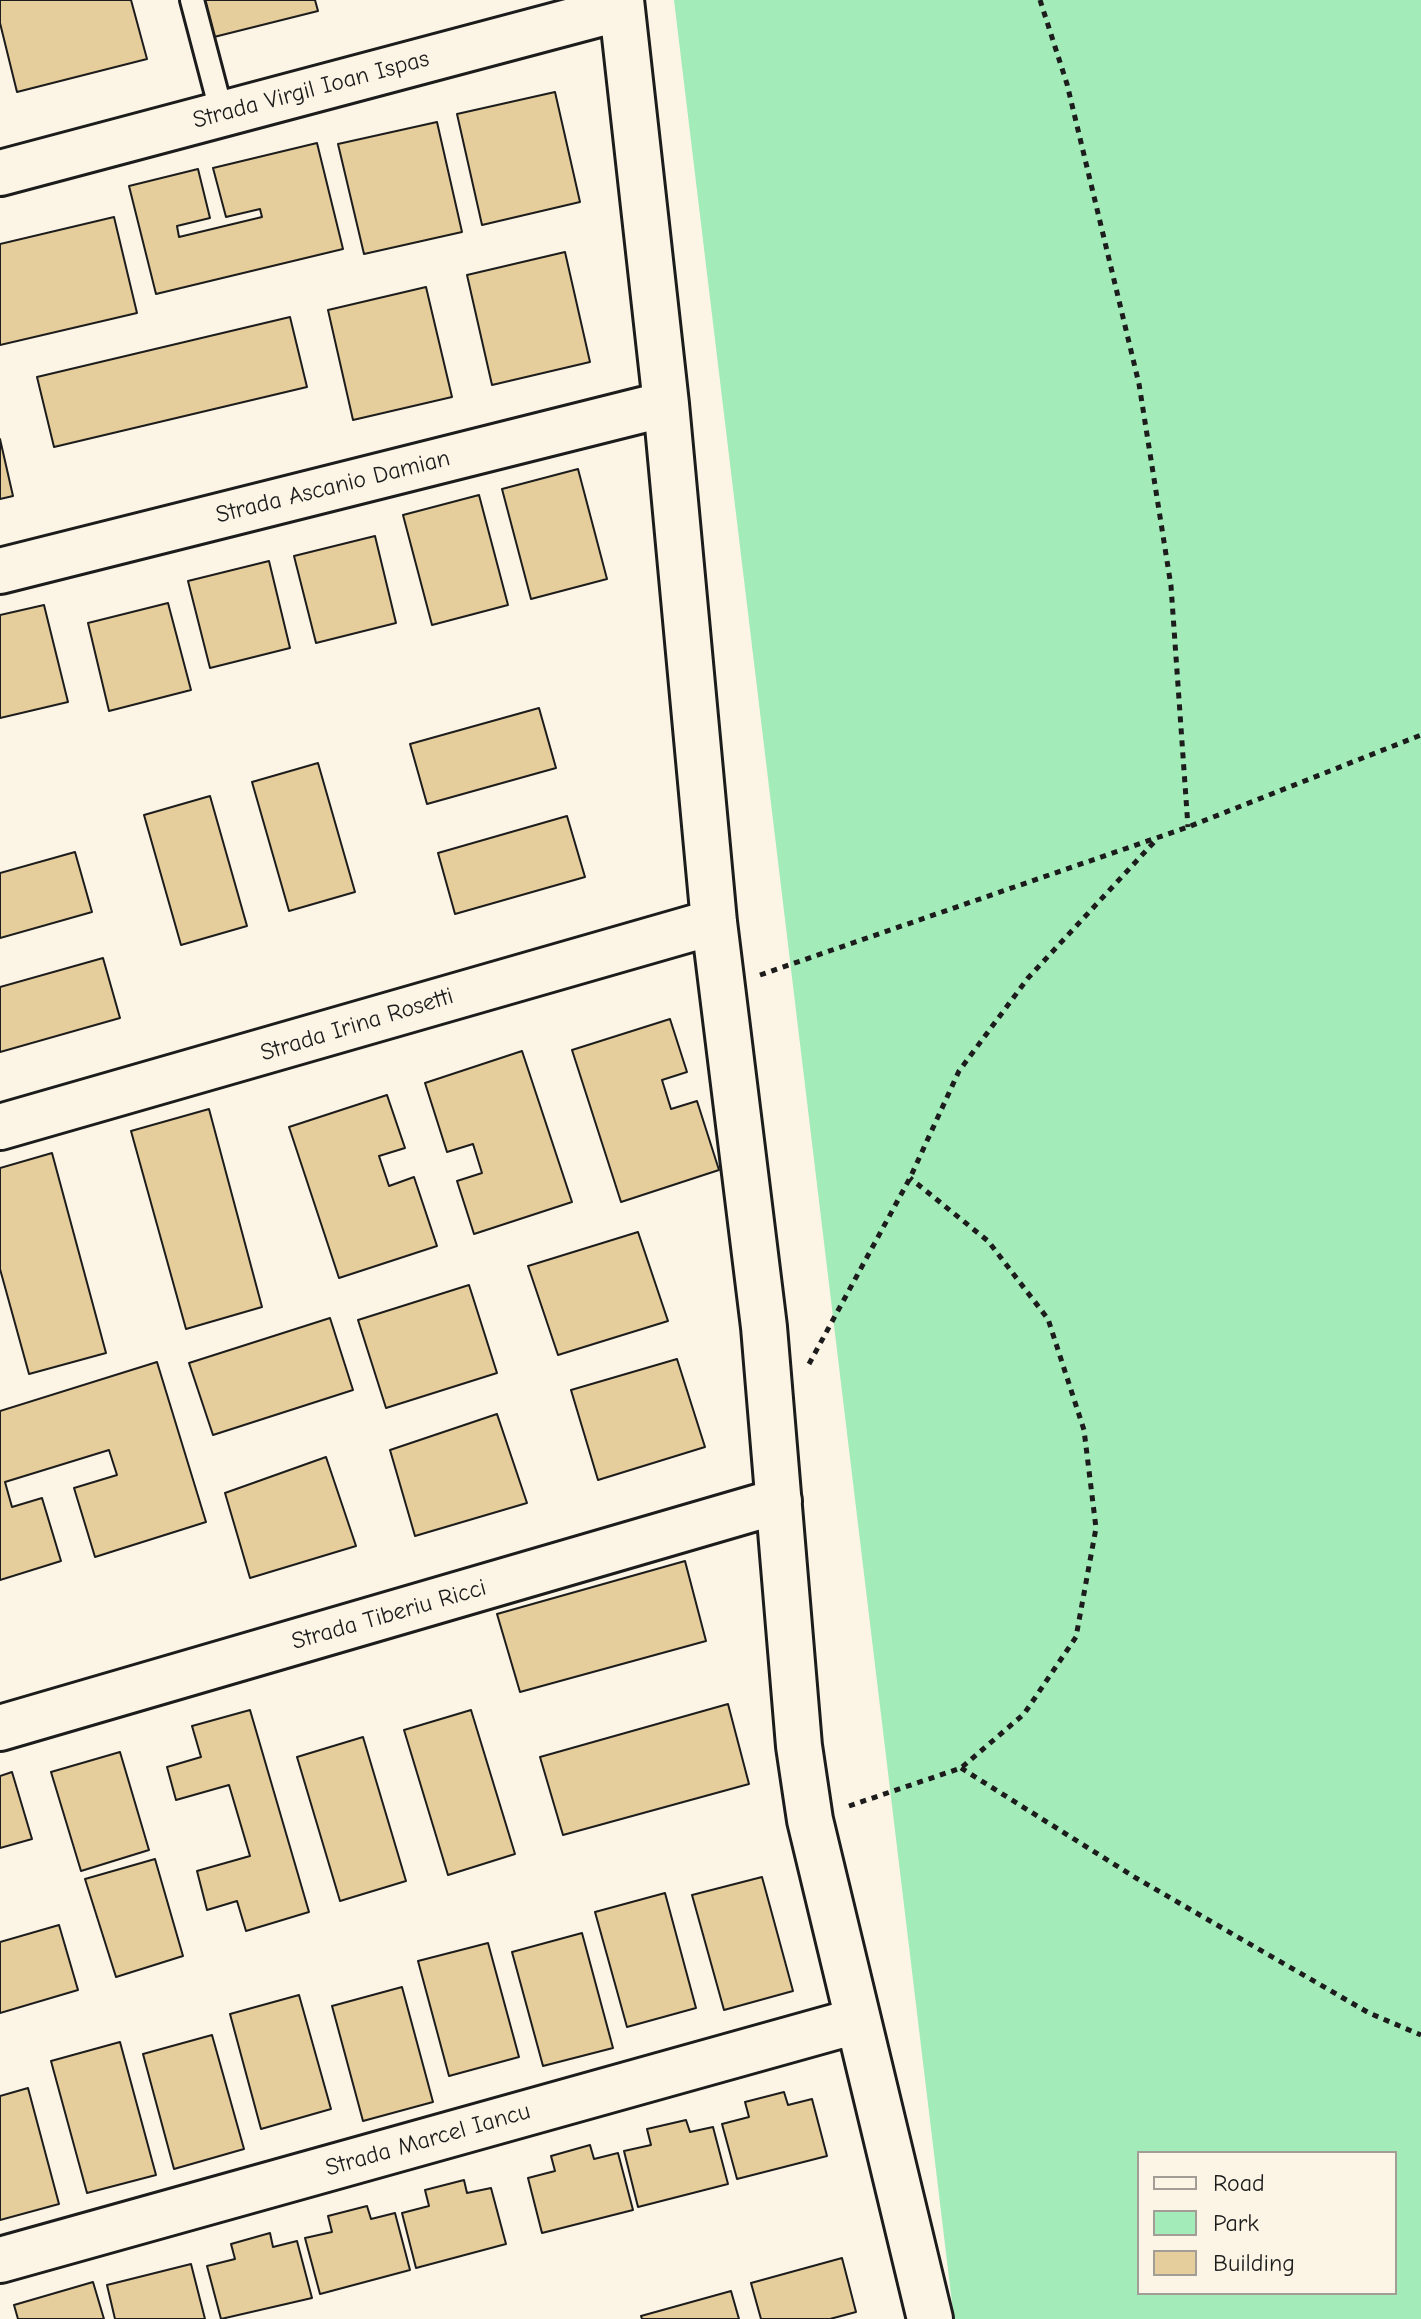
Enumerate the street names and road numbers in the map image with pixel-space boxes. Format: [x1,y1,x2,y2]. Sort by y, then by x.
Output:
street label: Strada Virgil Ioan Ispas [190,45,432,135]
street label: Strada Ascanio Damian [213,444,453,530]
street label: Strada Irina Rosetti [257,982,457,1068]
street label: Strada Tiberiu Ricci [288,1573,490,1657]
street label: Strada Marcel Iancu [322,2097,534,2183]

